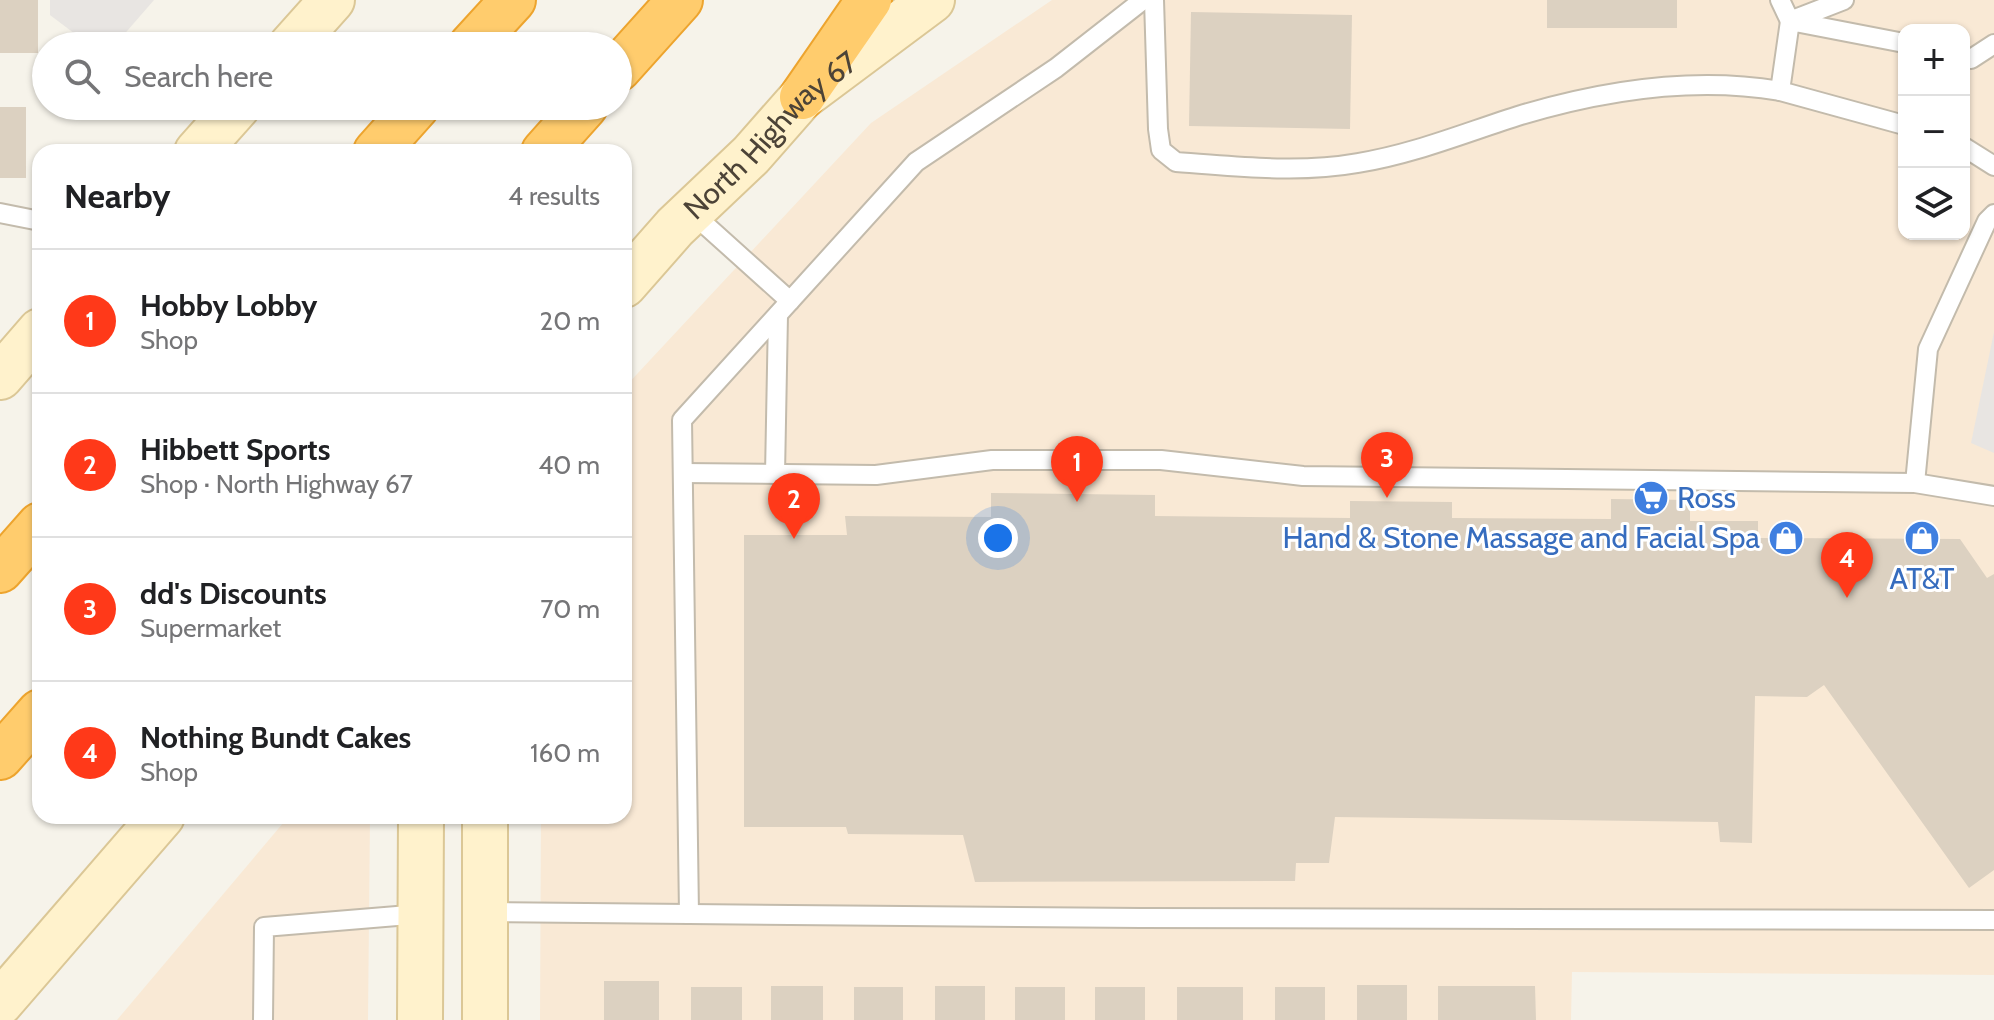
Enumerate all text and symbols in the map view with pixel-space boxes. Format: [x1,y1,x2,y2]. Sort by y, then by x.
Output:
map controls [1898,24,1970,240]
button: + [1898,24,1970,96]
search box [32,32,632,120]
street label: North Highway 67 [676,43,865,227]
icon: search [60,54,104,98]
text: Search here [124,58,273,95]
button: − [1898,96,1970,168]
button: layers [1898,168,1970,240]
text: Nearby [64,175,171,217]
text: 4 results [508,180,600,212]
text: Hobby Lobby [140,287,317,324]
text: 1 [85,305,95,337]
text: 20 m [540,305,600,337]
text: Shop [140,324,198,356]
text: Hibbett Sports [140,431,330,468]
pin: 3 [1361,432,1413,498]
pin: 1 [1051,436,1103,502]
text: 2 [83,449,97,481]
text: 40 m [538,449,600,481]
text: Shop · North Highway 67 [140,468,413,500]
pin: 2 [768,473,820,539]
supermarket icon: Ross [1632,479,1670,517]
place label: Ross [1677,479,1736,516]
your location [978,518,1018,558]
place label: Hand & Stone Massage and Facial Spa [1283,519,1761,556]
shop icon: Hand & Stone Massage and Facial Spa [1767,519,1805,557]
shop icon: AT&T [1903,519,1941,557]
pin: 4 [1821,532,1873,598]
place label: AT&T [1889,560,1955,597]
text: dd's Discounts [140,575,327,612]
text: 3 [83,593,97,625]
text: 70 m [540,593,600,625]
text: Supermarket [140,612,281,644]
text: Nothing Bundt Cakes [140,719,411,756]
text: 4 [82,737,98,769]
text: 160 m [530,737,600,769]
text: Shop [140,756,198,788]

